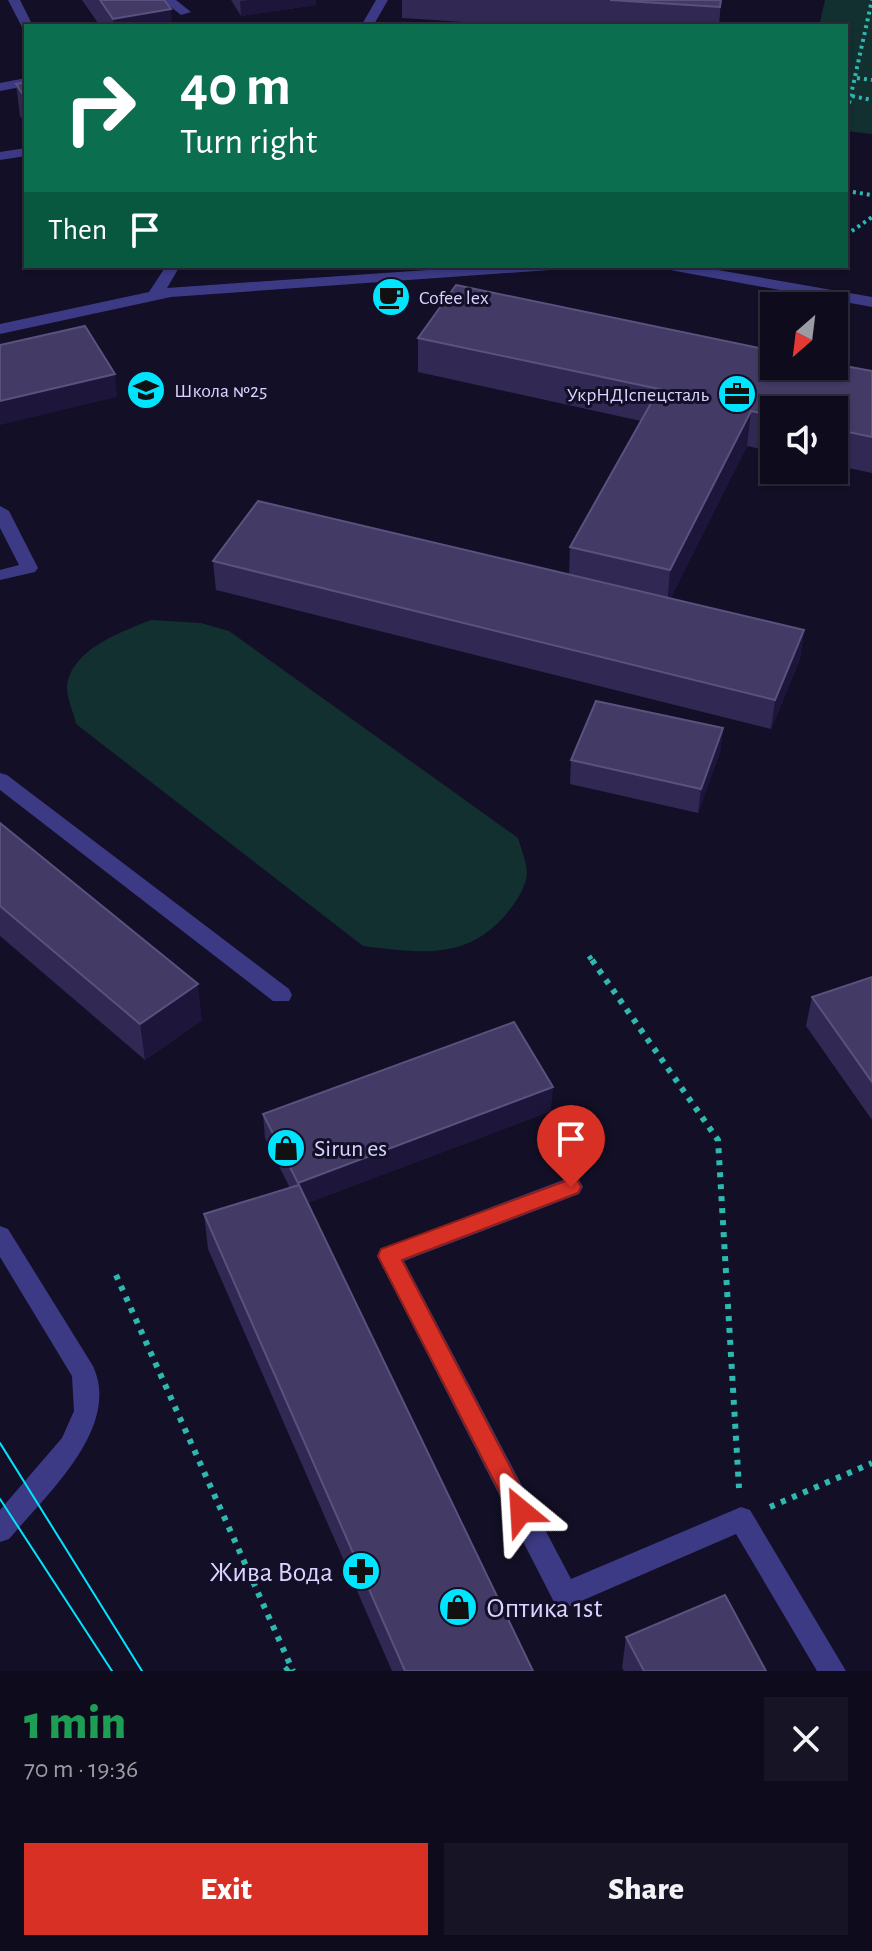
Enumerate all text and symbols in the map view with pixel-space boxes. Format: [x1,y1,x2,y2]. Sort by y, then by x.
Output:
icon: right [48,56,152,160]
text: 40 m [180,59,291,115]
text: Turn right [180,124,317,160]
icon: arrive [123,208,167,252]
text: Then [48,215,107,245]
cafe icon: Cofee lex [370,276,412,318]
place label: Cofee lex [419,288,489,308]
north arrow [760,292,848,380]
map controls [760,292,848,484]
school or university icon: Школа №25 [125,369,167,411]
office icon: УкрНДІспецсталь [716,373,758,415]
place label: Школа №25 [174,381,267,401]
place label: УкрНДІспецсталь [567,385,709,405]
button: sound [760,396,848,484]
pin [537,1105,605,1187]
icon: arrive [549,1117,593,1161]
shop icon: Sirun es [265,1127,307,1169]
place label: Sirun es [314,1137,387,1161]
position arrow [479,1469,563,1553]
pharmacy icon: Жива Вода [340,1550,382,1592]
place label: Жива Вода [209,1559,333,1587]
shop icon: Оптика 1st [437,1586,479,1628]
place label: Оптика 1st [486,1595,602,1623]
button: close [764,1697,848,1781]
text: 1 min [24,1700,126,1748]
text: 70 m · 19:36 [24,1756,138,1782]
button: Exit [24,1843,428,1935]
button: Share [444,1843,848,1935]

